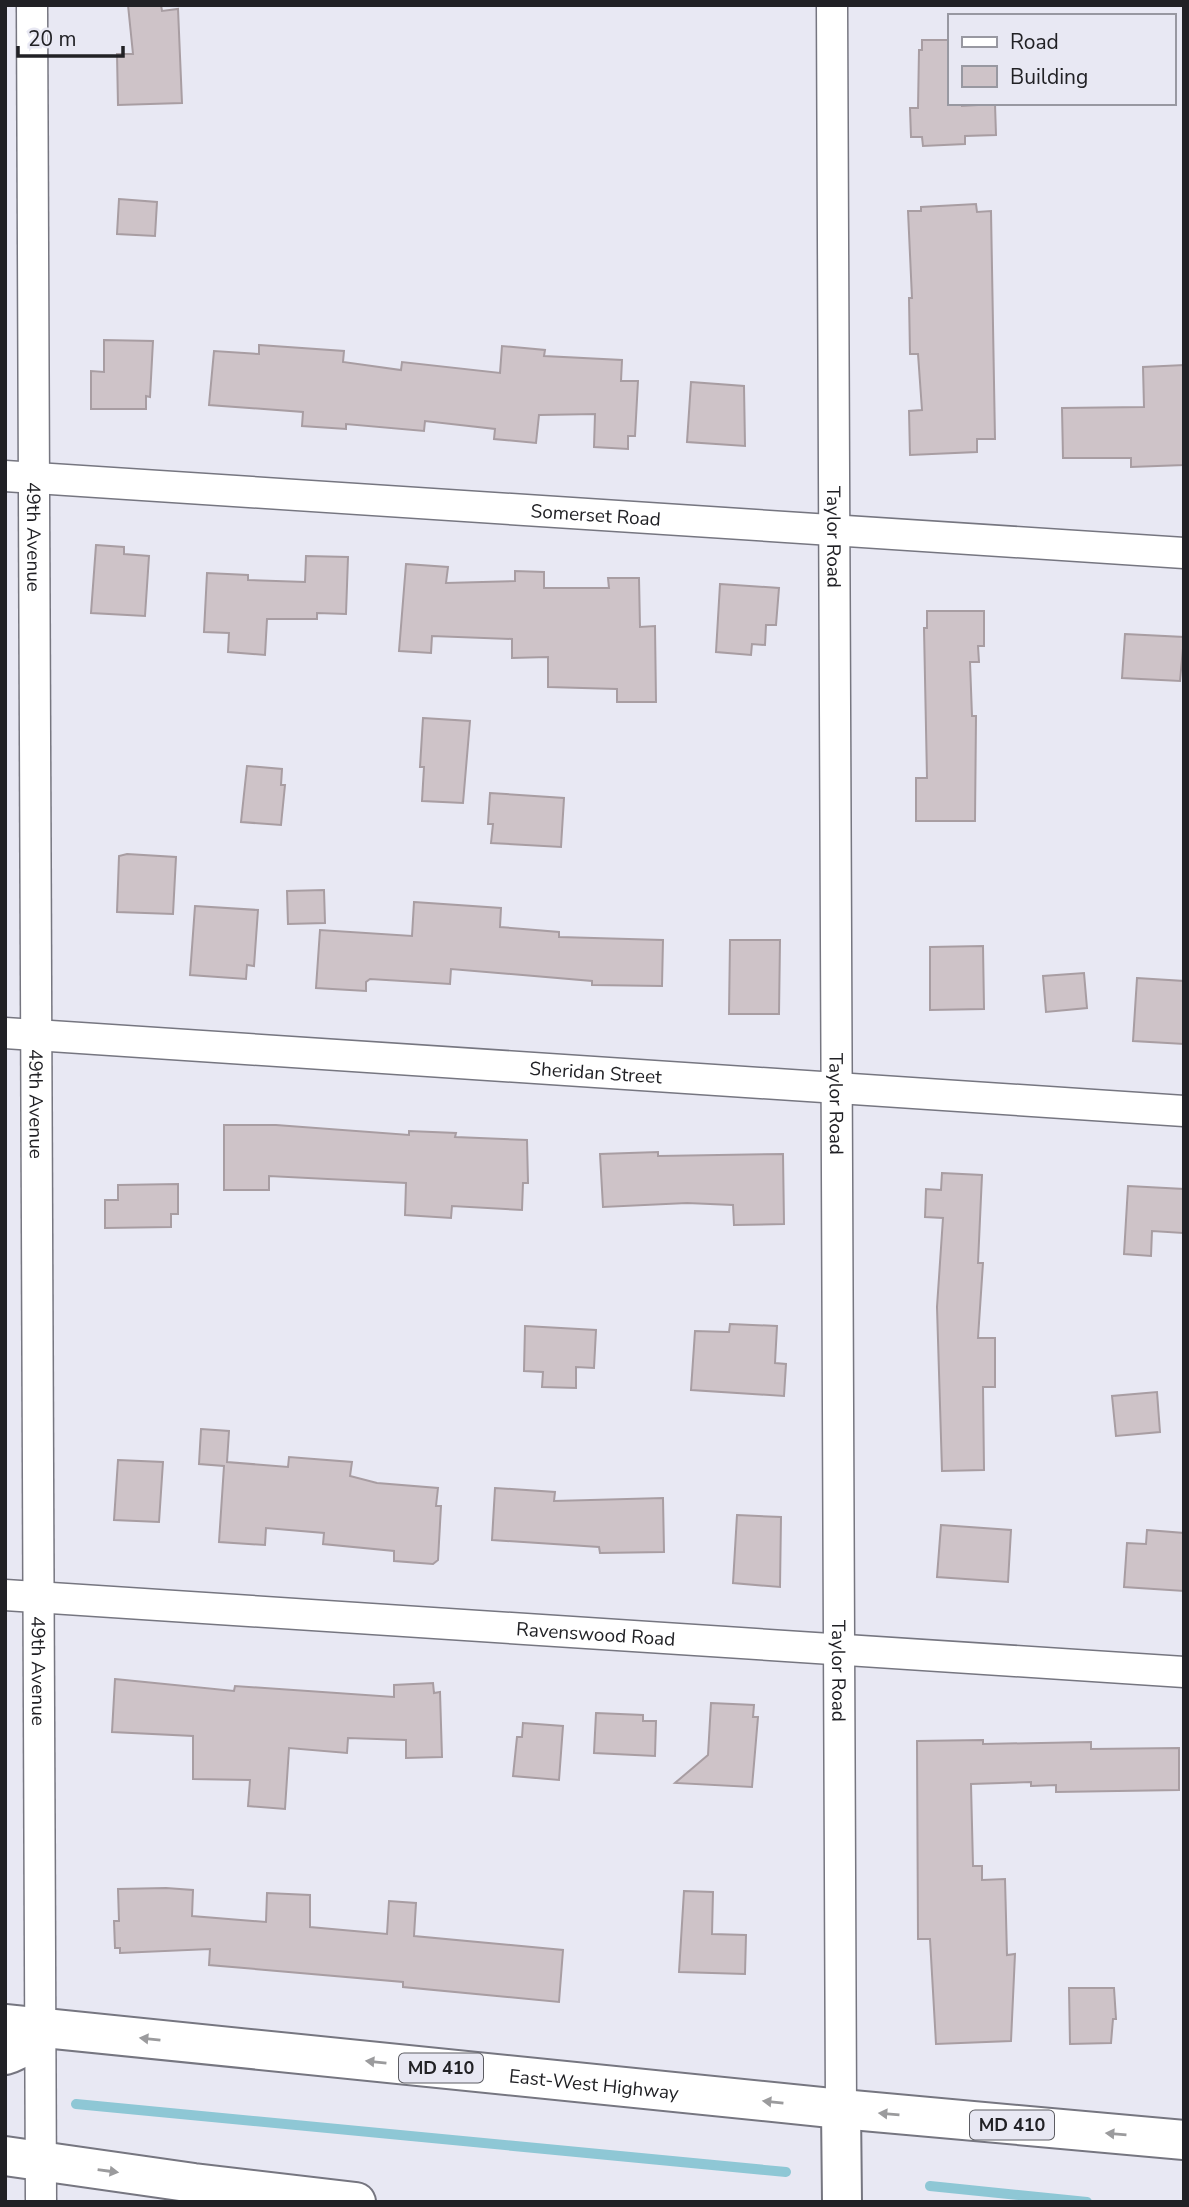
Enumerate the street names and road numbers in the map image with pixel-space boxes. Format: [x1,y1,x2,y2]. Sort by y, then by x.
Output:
street label: 49th Avenue [20,482,46,592]
street label: Taylor Road [820,486,846,588]
street label: Somerset Road [530,498,662,533]
street label: 49th Avenue [22,1049,49,1159]
street label: Taylor Road [822,1053,849,1155]
street label: Sheridan Street [529,1056,663,1090]
street label: 49th Avenue [25,1616,51,1726]
street label: Ravenswood Road [515,1616,676,1653]
street label: Taylor Road [825,1620,851,1722]
road number: MD 410 [399,2054,483,2082]
street label: East-West Highway [508,2063,680,2106]
road number: MD 410 [970,2110,1054,2140]

